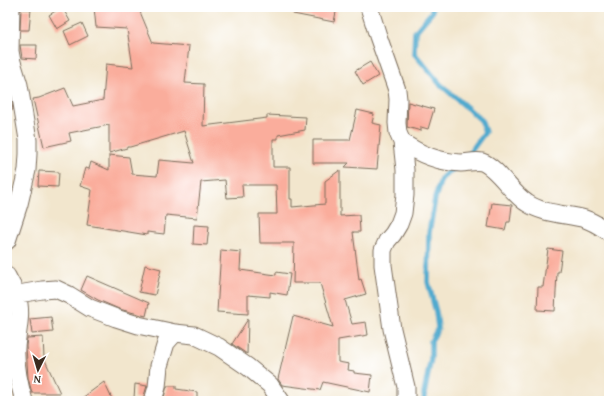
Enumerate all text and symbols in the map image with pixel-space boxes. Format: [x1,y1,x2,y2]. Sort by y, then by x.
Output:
north arrow [18,350,58,390]
text: N [32,372,41,388]

